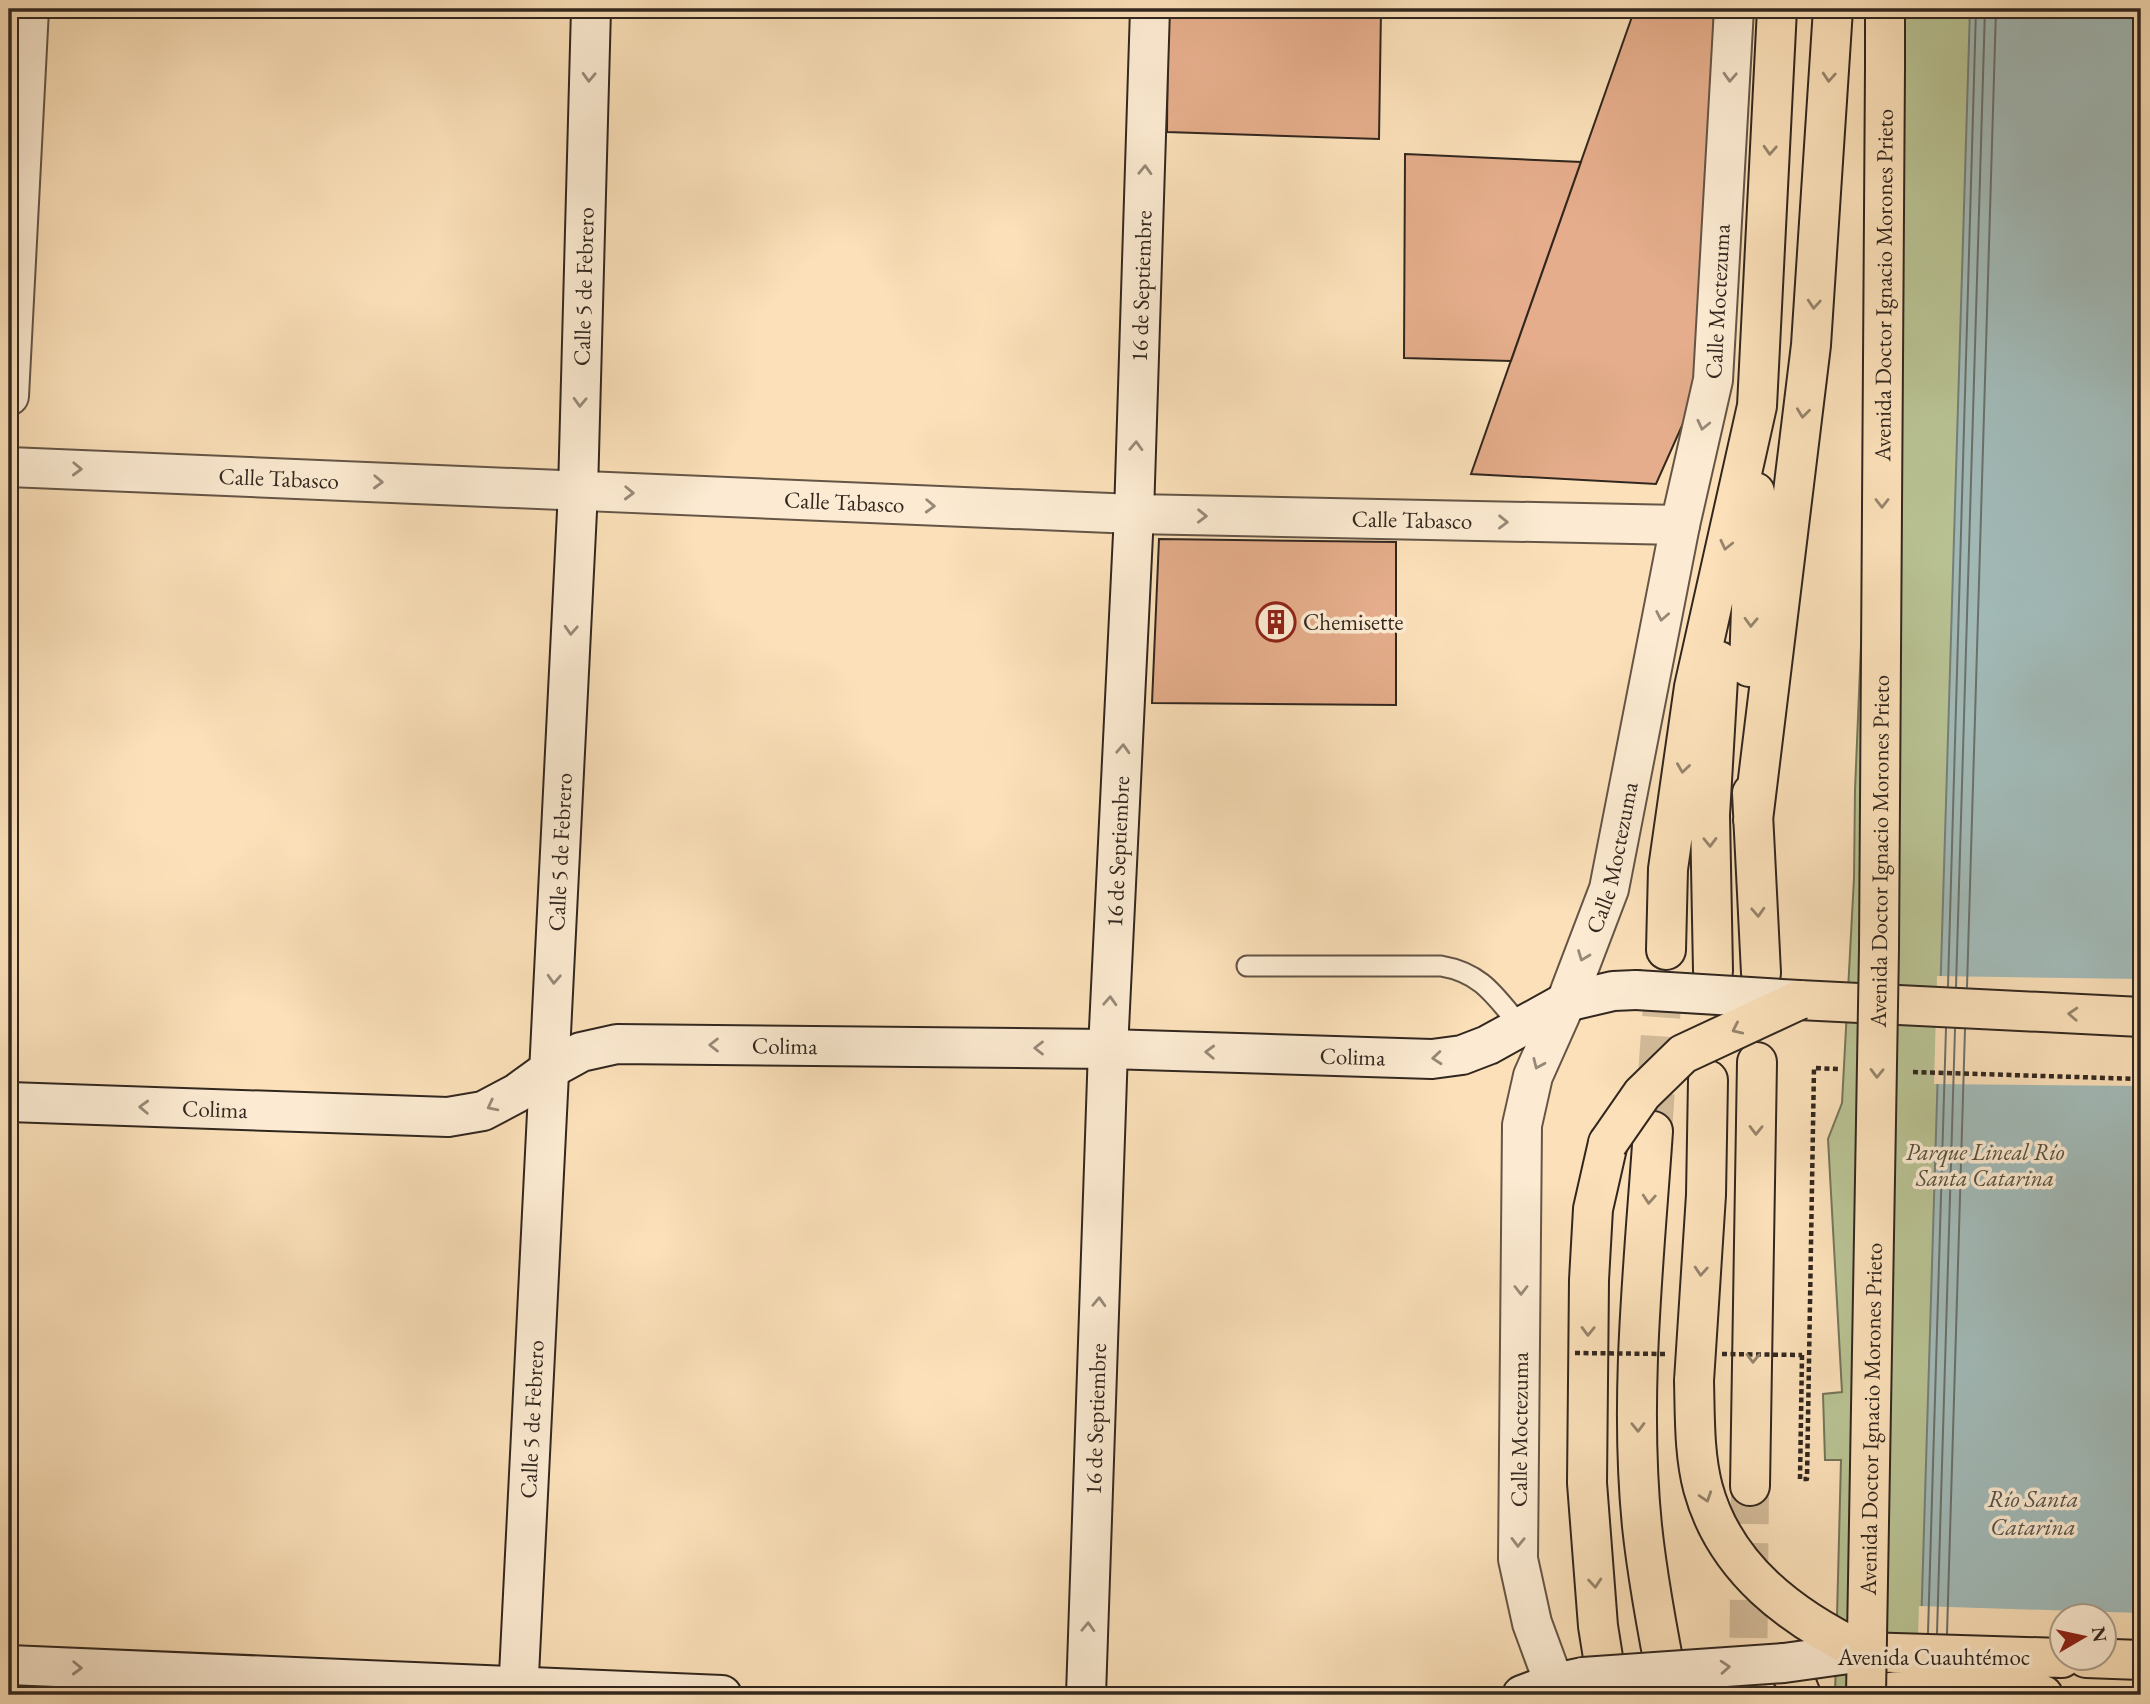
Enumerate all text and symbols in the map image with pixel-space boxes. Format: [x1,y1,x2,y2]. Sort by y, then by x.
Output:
one-way arrow [582,72,597,83]
one-way arrow [1723,72,1738,83]
one-way arrow [1822,72,1837,83]
street label: Avenida Doctor Ignacio Morones Prieto [1867,109,1900,463]
one-way arrow [1762,145,1777,156]
one-way arrow [1137,164,1153,174]
street label: Calle 5 de Febrero [566,207,601,366]
street label: 16 de Septiembre [1124,210,1159,362]
street label: Calle Moctezuma [1698,222,1737,380]
one-way arrow [1807,299,1822,310]
one-way arrow [573,397,588,408]
one-way arrow [1796,407,1811,419]
one-way arrow [1697,419,1711,431]
one-way arrow [1129,440,1144,451]
street label: Calle Tabasco [218,461,340,496]
one-way arrow [72,462,83,477]
one-way arrow [372,475,383,490]
street label: Calle Tabasco [783,484,905,519]
one-way arrow [624,485,635,500]
one-way arrow [925,498,936,513]
one-way arrow [1874,498,1890,508]
street label: Calle Tabasco [1351,503,1473,536]
one-way arrow [1197,508,1208,523]
one-way arrow [1499,514,1509,530]
one-way arrow [1719,539,1734,551]
building icon: Chemisette [1255,601,1297,643]
place label: Chemisette [1303,607,1404,637]
one-way arrow [1656,610,1671,622]
one-way arrow [1743,616,1758,627]
one-way arrow [564,624,579,635]
street label: Avenida Doctor Ignacio Morones Prieto [1863,675,1896,1029]
one-way arrow [1115,743,1130,754]
one-way arrow [1675,762,1690,774]
street label: Calle 5 de Febrero [541,772,579,932]
street label: 16 de Septiembre [1099,775,1136,928]
street label: Calle Moctezuma [1578,778,1645,938]
one-way arrow [1703,837,1718,848]
one-way arrow [1750,907,1765,918]
one-way arrow [1577,950,1591,962]
one-way arrow [547,974,562,985]
one-way arrow [1102,995,1117,1006]
one-way arrow [2067,1006,2078,1021]
one-way arrow [1732,1021,1744,1035]
street label: Colima [752,1030,819,1061]
one-way arrow [708,1037,719,1053]
one-way arrow [1034,1040,1044,1056]
street label: Colima [1319,1041,1387,1073]
one-way arrow [1204,1044,1215,1060]
one-way arrow [1431,1050,1443,1065]
one-way arrow [1532,1057,1546,1070]
one-way arrow [1869,1068,1885,1079]
street label: Colima [182,1093,249,1125]
one-way arrow [487,1097,500,1111]
one-way arrow [139,1099,150,1114]
one-way arrow [1748,1125,1764,1136]
park label: Parque Lineal Río Santa Catarina [1906,1137,2065,1193]
one-way arrow [1641,1194,1656,1205]
street label: Avenida Doctor Ignacio Morones Prieto [1853,1242,1889,1597]
one-way arrow [1694,1265,1709,1276]
one-way arrow [1513,1285,1529,1295]
one-way arrow [1091,1296,1107,1306]
one-way arrow [1581,1326,1596,1337]
street label: Calle 5 de Febrero [513,1339,551,1499]
street label: 16 de Septiembre [1078,1343,1113,1496]
street label: Calle Moctezuma [1503,1351,1535,1507]
one-way arrow [1745,1353,1761,1363]
one-way arrow [1630,1422,1646,1432]
water label: Río Santa Catarina [1988,1483,2078,1542]
one-way arrow [1698,1491,1713,1503]
one-way arrow [1510,1537,1526,1547]
one-way arrow [1587,1578,1602,1589]
north arrow [2048,1602,2118,1672]
one-way arrow [1080,1621,1095,1632]
text: N [2086,1625,2113,1645]
street label: Avenida Cuauhtémoc [1837,1642,2030,1672]
one-way arrow [72,1660,83,1675]
one-way arrow [1720,1660,1731,1675]

